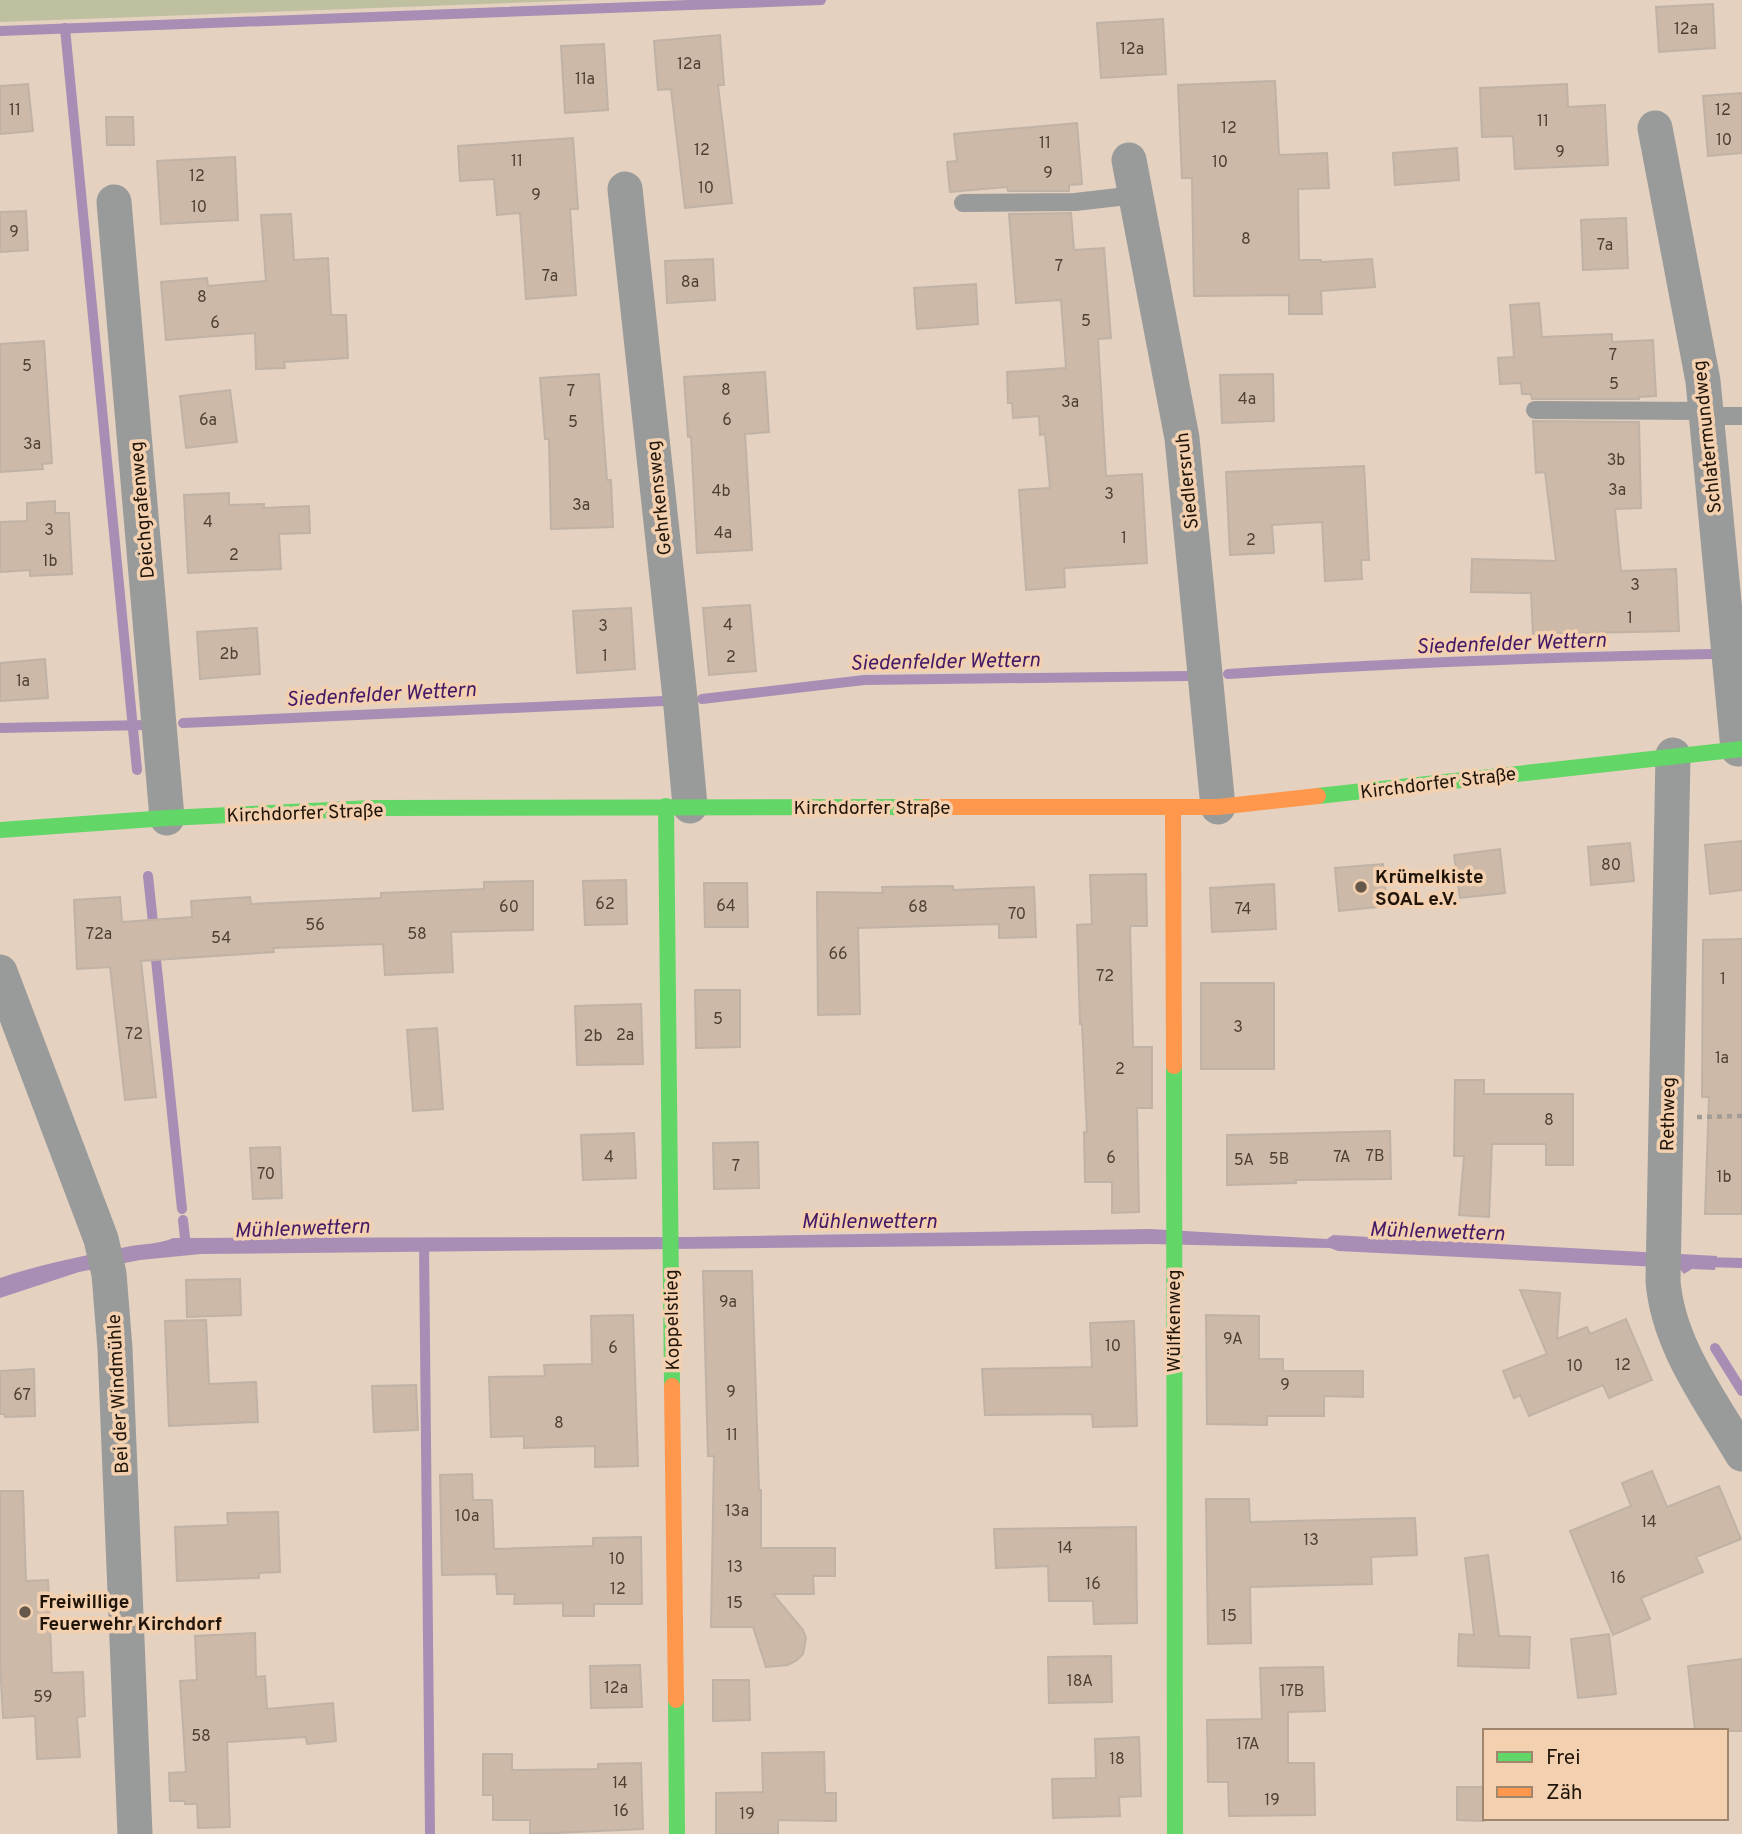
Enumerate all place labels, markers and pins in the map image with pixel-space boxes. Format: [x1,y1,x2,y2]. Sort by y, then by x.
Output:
place label: Krümelkiste SOAL e.V. [1375,866,1483,912]
marker: Krümelkiste SOAL e.V. [1353,879,1369,895]
place label: Freiwillige Feuerwehr Kirchdorf [39,1591,222,1637]
marker: Freiwillige Feuerwehr Kirchdorf [17,1604,33,1620]

